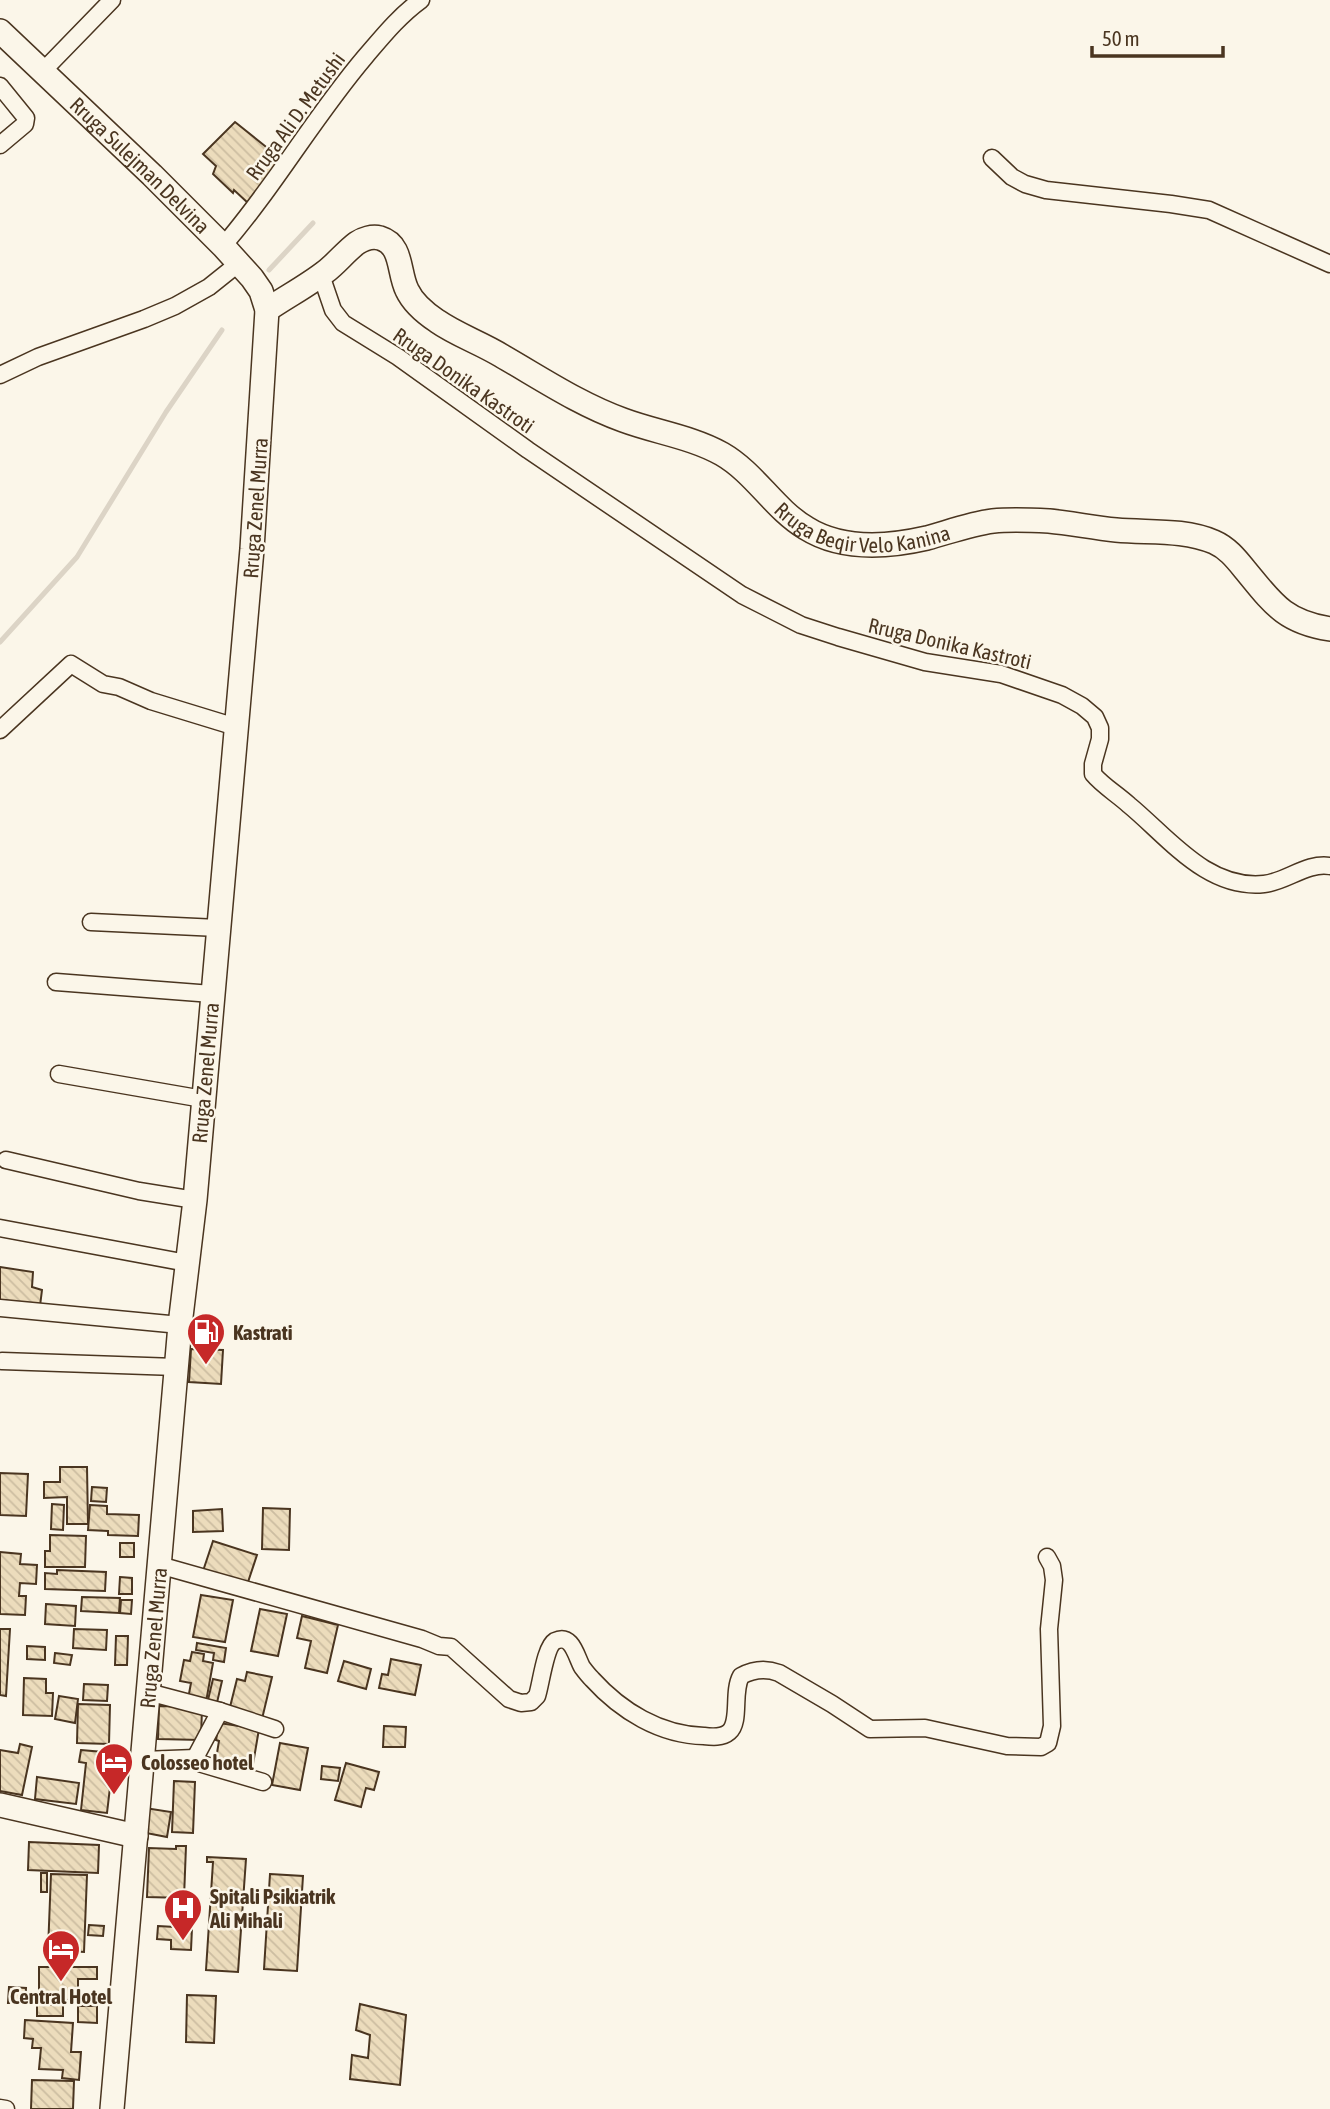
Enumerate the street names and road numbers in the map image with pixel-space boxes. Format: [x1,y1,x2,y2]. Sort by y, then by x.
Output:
street label: Rruga Ali D. Metushi [241,48,349,184]
street label: Rruga Sulejman Delvina [65,92,215,238]
street label: Rruga Donika Kastroti [389,322,539,438]
street label: Rruga Zenel Murra [238,437,272,579]
street label: Rruga Beqir Velo Kanina [770,497,953,557]
street label: Rruga Donika Kastroti [866,613,1034,673]
street label: Rruga Zenel Murra [187,1002,223,1144]
street label: Rruga Zenel Murra [135,1567,171,1709]

